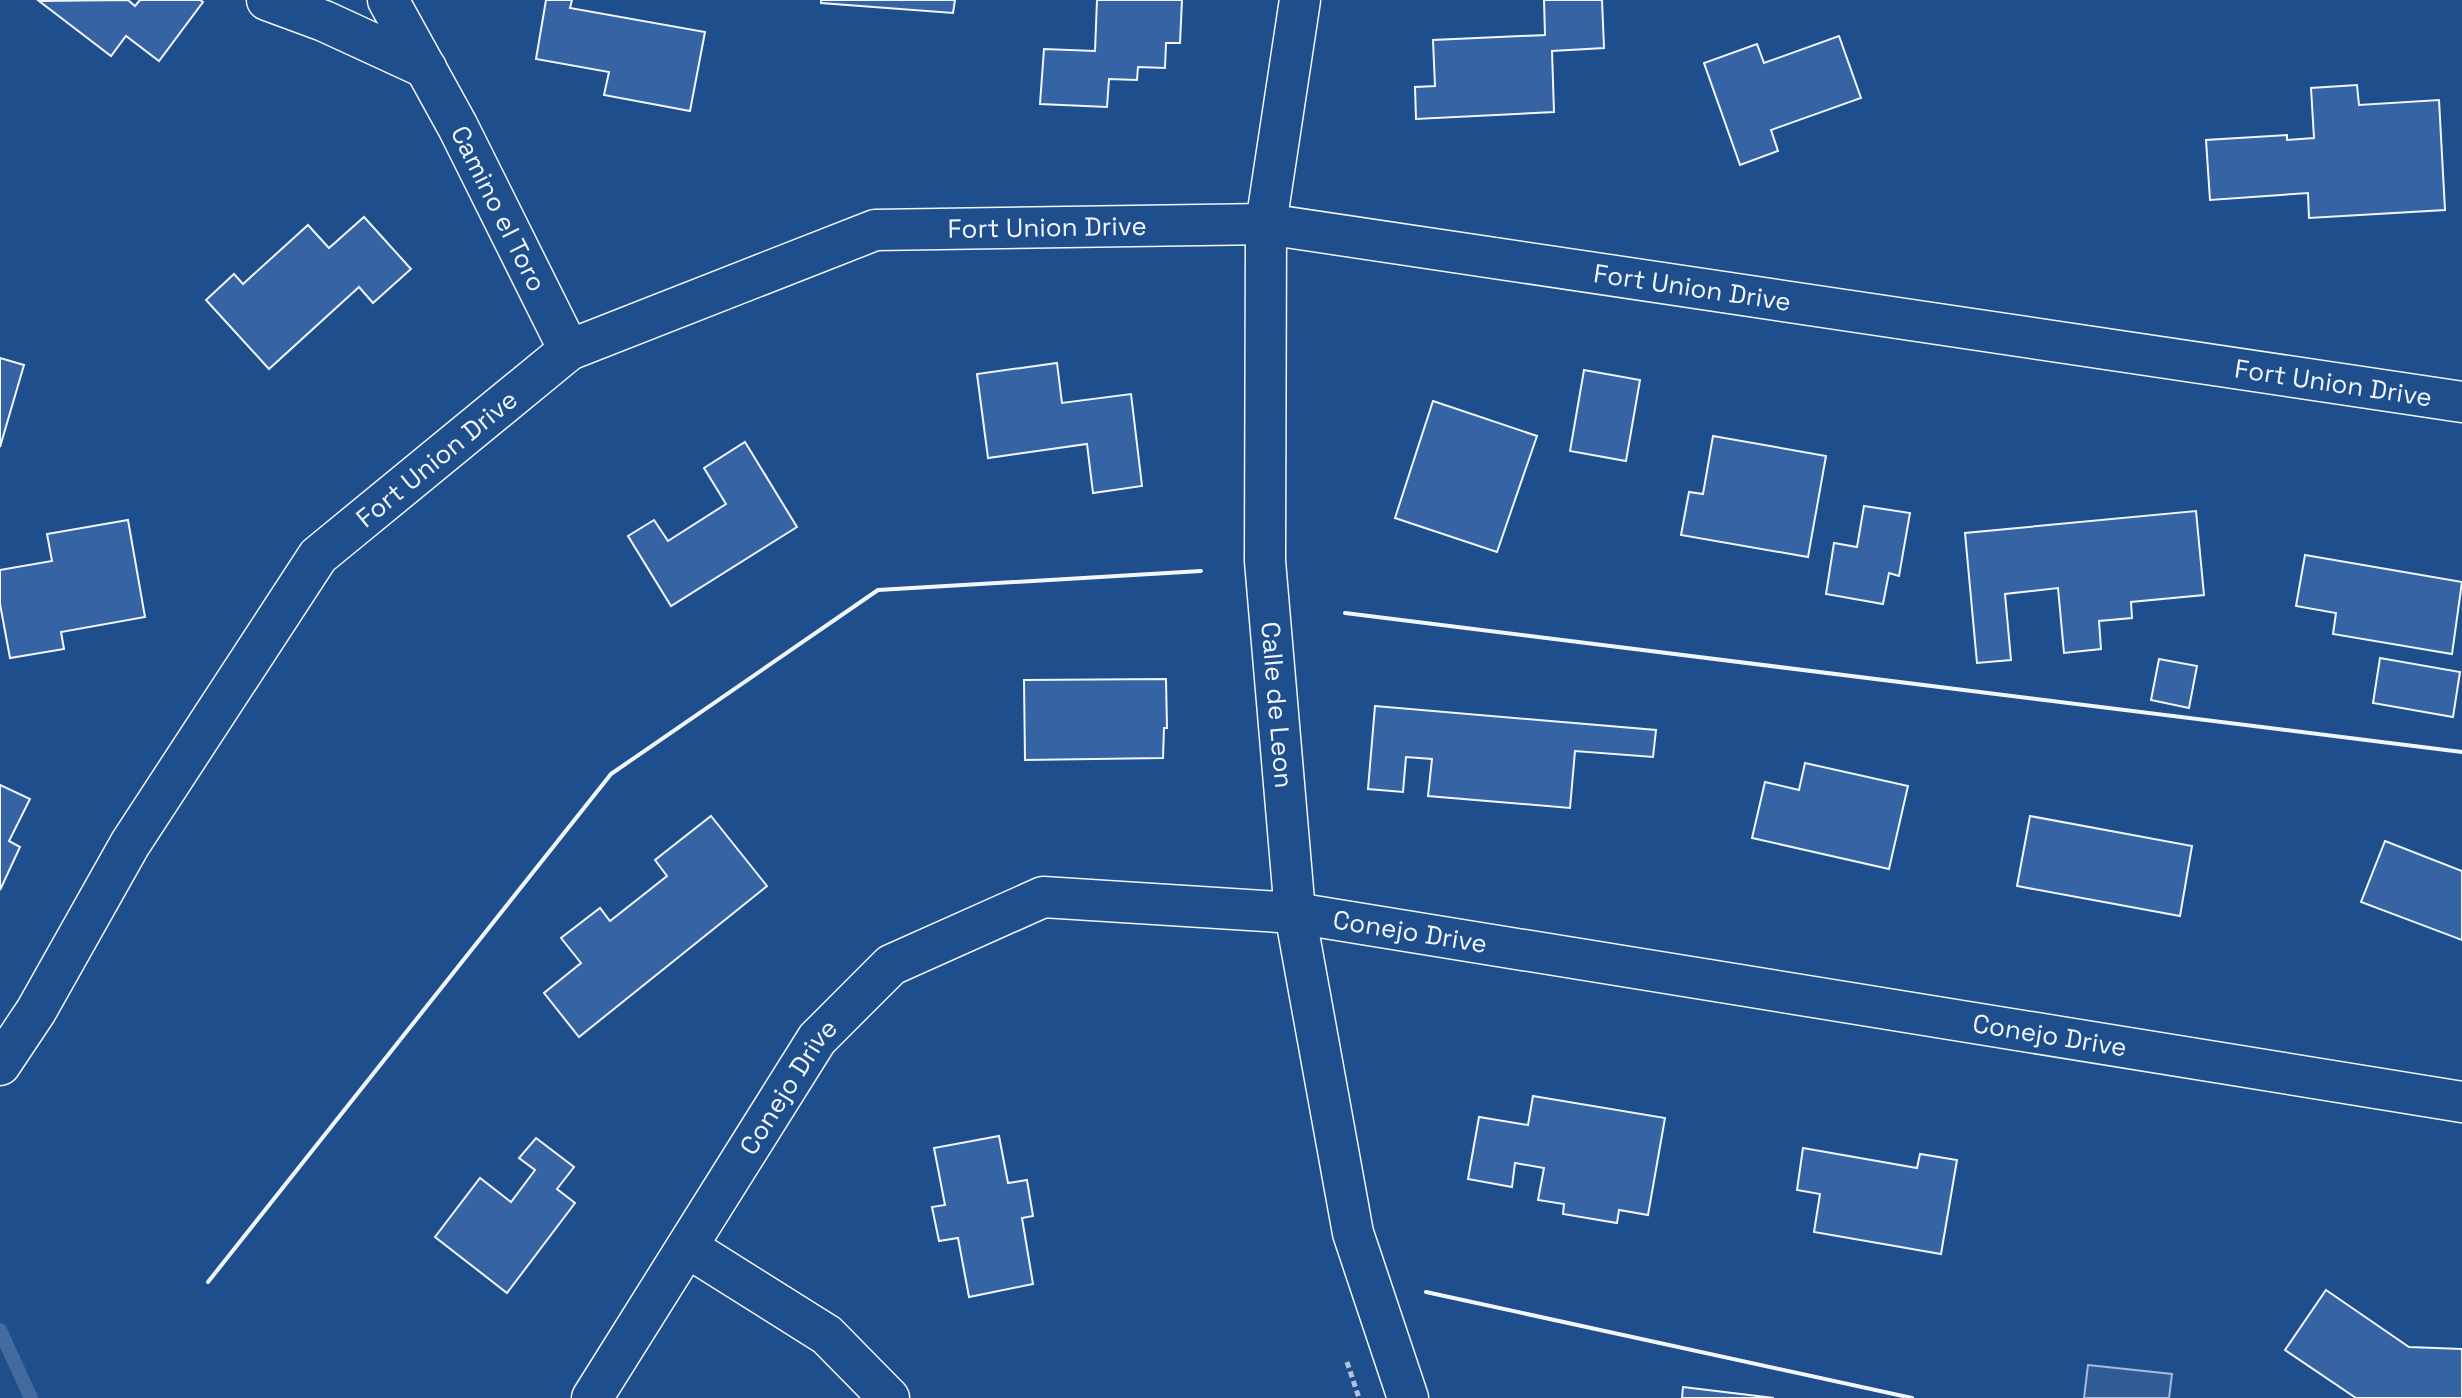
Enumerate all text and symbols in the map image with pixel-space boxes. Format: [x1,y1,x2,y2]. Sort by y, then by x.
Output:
street label: Camino el Toro [443,120,554,297]
street label: Fort Union Drive [947,209,1147,246]
street label: Fort Union Drive [1591,256,1793,319]
street label: Fort Union Drive [2232,351,2434,414]
street label: Fort Union Drive [349,382,524,535]
street label: Calle de Leon [1253,620,1301,789]
street label: Conejo Drive [1331,902,1490,961]
street label: Conejo Drive [1970,1006,2129,1064]
street label: Conejo Drive [732,1011,845,1161]

